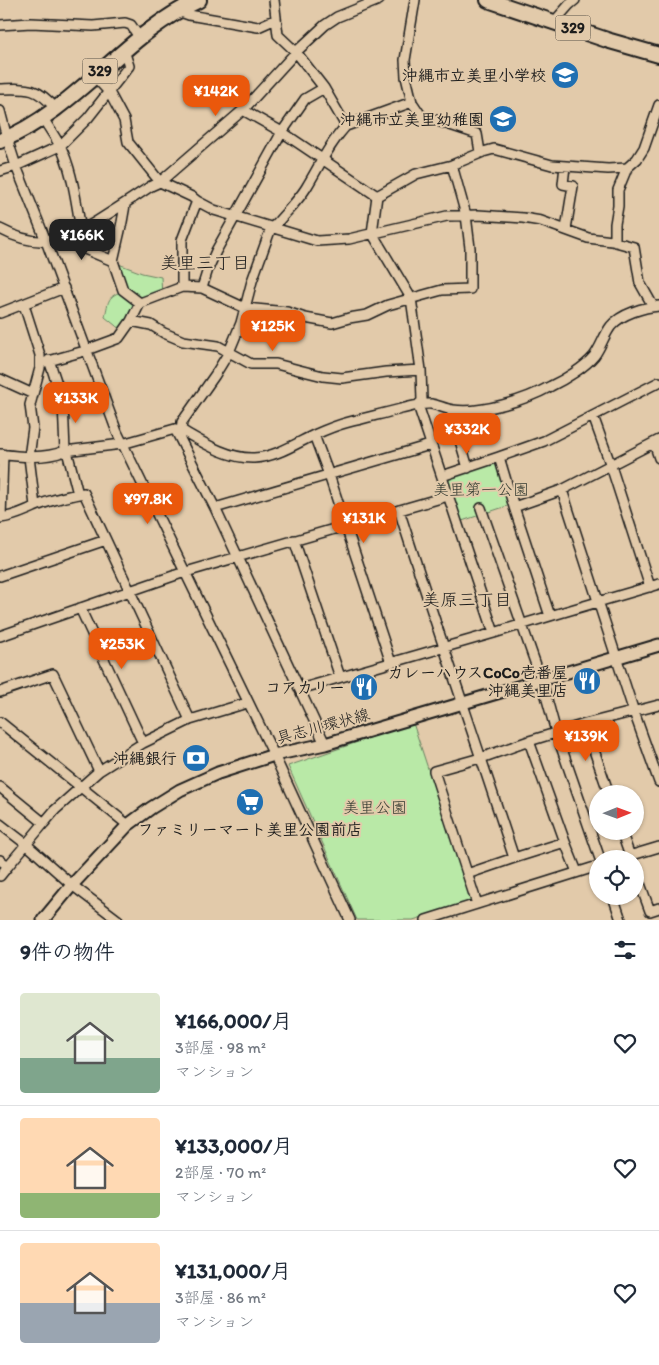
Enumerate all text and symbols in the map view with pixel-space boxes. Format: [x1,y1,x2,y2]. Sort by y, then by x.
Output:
road number: 329 [556,15,590,40]
road number: 329 [82,58,118,84]
school or university icon: 沖縄市立美里小学校 [550,60,580,90]
place label: 沖縄市立美里小学校 [402,66,546,85]
pin: ¥142K [181,74,251,117]
text: ¥142K [194,81,238,100]
school or university icon: 沖縄市立美里幼稚園 [488,104,518,134]
place label: 沖縄市立美里幼稚園 [340,110,484,129]
pin: ¥166K [47,218,117,261]
text: ¥166K [60,225,104,244]
district label: 美里三丁目 [160,252,250,274]
pin: ¥125K [238,310,308,352]
text: ¥125K [251,316,295,335]
pin: ¥133K [41,382,111,424]
text: ¥133K [54,388,98,407]
pin: ¥332K [432,412,502,455]
text: ¥332K [444,419,490,438]
park label: 美里第一公園 [433,480,529,499]
pin: ¥97.8K [107,482,189,525]
text: ¥97.8K [124,489,172,508]
pin: ¥131K [329,502,399,544]
text: ¥131K [343,508,385,527]
district label: 美原三丁目 [422,589,512,611]
pin: ¥253K [87,628,157,670]
text: ¥253K [100,634,144,653]
place label: カレーハウスCoCo壱番屋 沖縄美里店 [387,663,568,700]
restaurant icon: カレーハウスCoCo壱番屋 沖縄美里店 [572,666,602,696]
restaurant icon: コアカリー [349,672,379,702]
place label: コアカリー [265,678,345,697]
street label: 具志川環状線 [274,704,372,748]
pin: ¥139K [551,720,621,762]
text: ¥139K [564,726,608,745]
bank icon: 沖縄銀行 [181,743,211,773]
place label: 沖縄銀行 [113,749,177,768]
north arrow [589,785,644,840]
map controls [589,785,644,905]
supermarket icon: ファミリーマート美里公園前店 [235,787,265,817]
park label: 美里公園 [343,798,407,817]
place label: ファミリーマート美里公園前店 [138,820,362,839]
button: locate [589,850,644,905]
icon: filters [611,936,639,964]
text: 9件の物件 [20,939,115,964]
text: ¥166,000/月 [175,1008,292,1033]
icon: home [60,1013,120,1073]
icon: heart [611,1029,639,1057]
text: 3部屋 · 98 m² [175,1038,266,1057]
text: マンション [175,1062,254,1081]
text: ¥133,000/月 [175,1133,293,1158]
icon: home [60,1138,120,1198]
icon: heart [611,1154,639,1182]
text: 2部屋 · 70 m² [175,1163,266,1182]
text: マンション [175,1187,254,1206]
text: ¥131,000/月 [175,1258,291,1283]
icon: home [60,1263,120,1323]
icon: heart [611,1279,639,1307]
text: 3部屋 · 86 m² [175,1288,266,1307]
text: マンション [175,1312,254,1331]

